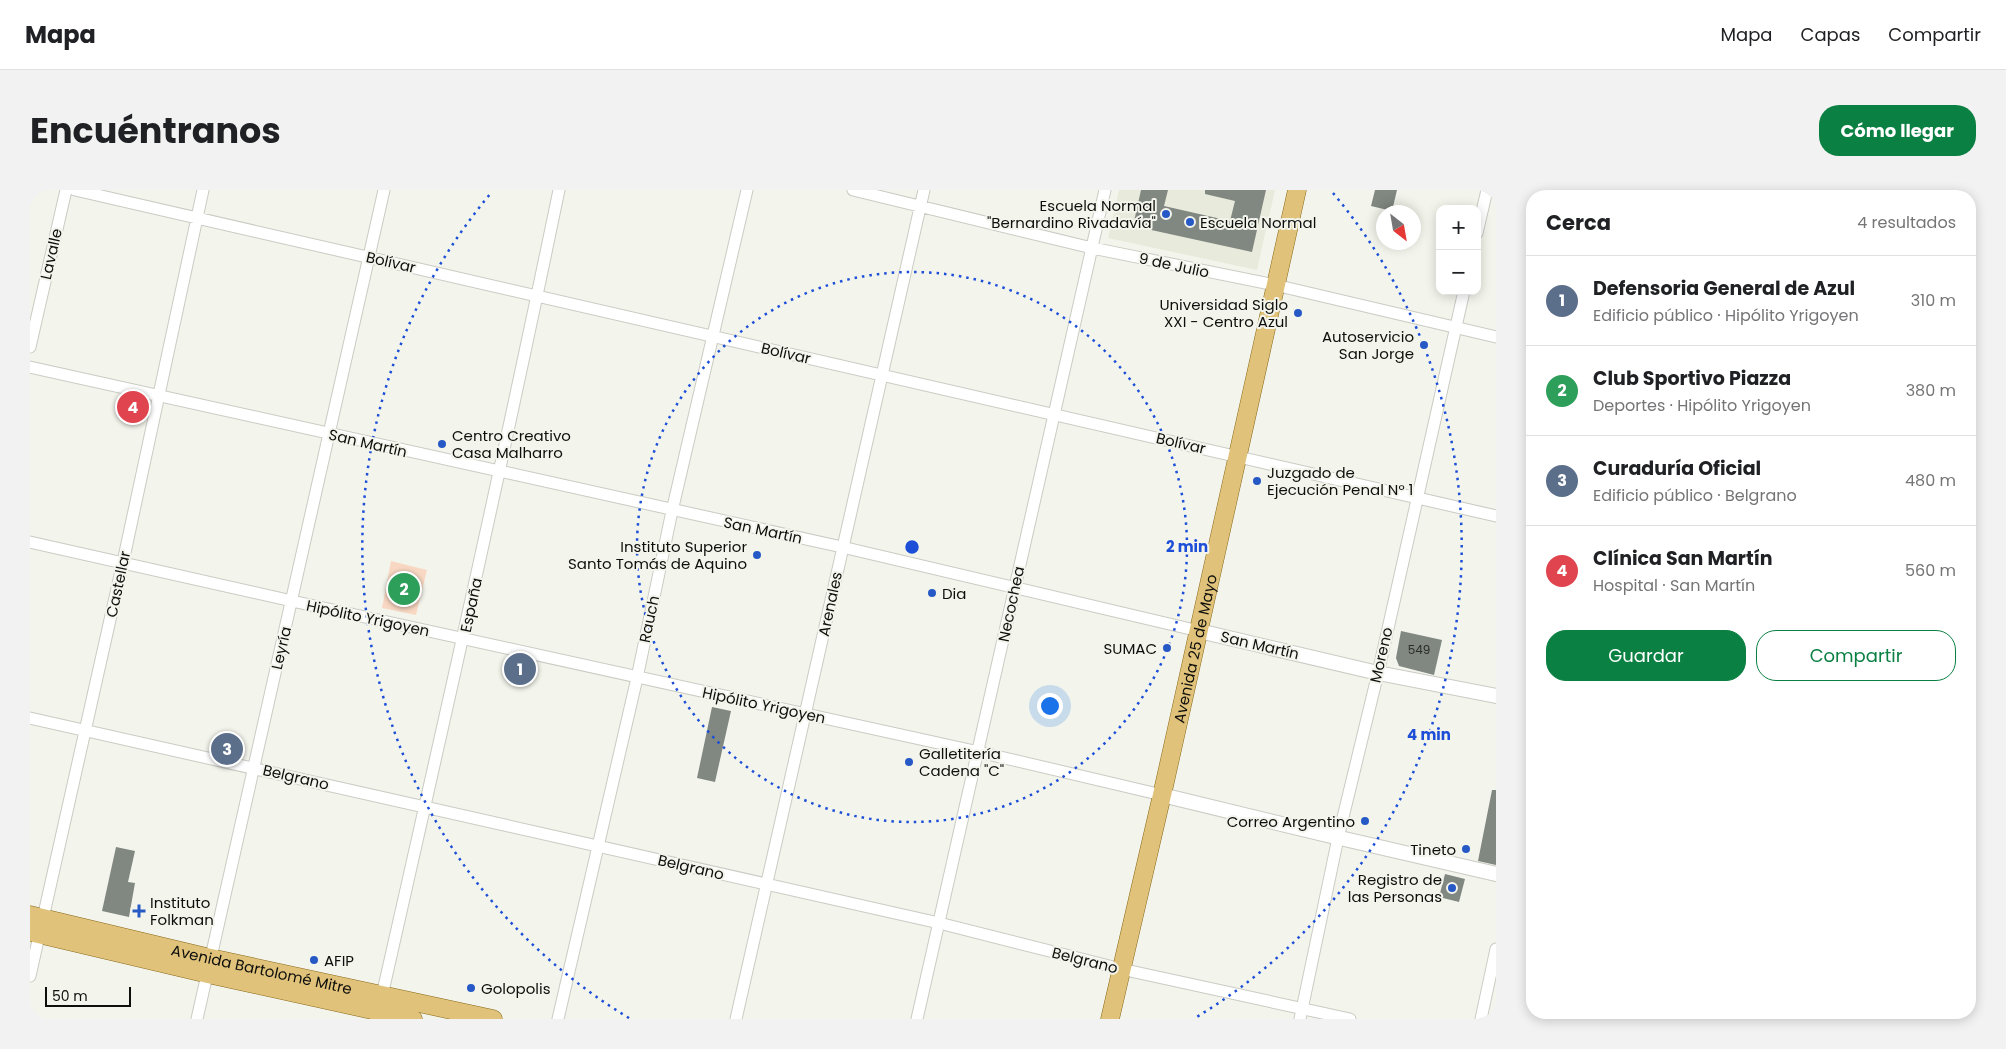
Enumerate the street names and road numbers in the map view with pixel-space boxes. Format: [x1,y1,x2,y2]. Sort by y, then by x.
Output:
street label: Lavalle [35,226,67,282]
street label: Bolívar [364,246,418,278]
street label: 9 de Julio [1137,247,1211,283]
street label: Bolívar [759,337,813,369]
street label: San Martín [327,424,409,462]
street label: Bolívar [1154,427,1208,459]
street label: San Martín [722,511,804,549]
street label: Castellar [101,548,135,619]
street label: Necochea [993,564,1029,644]
street label: Arenales [813,570,847,638]
street label: Avenida 25 de Mayo [1168,572,1221,725]
street label: España [455,576,487,634]
street label: Rauch [634,594,664,644]
street label: Hipólito Yrigoyen [304,595,432,641]
street label: Leyría [266,624,296,672]
street label: Moreno [1364,625,1398,685]
street label: San Martín [1219,626,1301,664]
street label: Hipólito Yrigoyen [700,682,828,728]
street label: Belgrano [261,759,331,795]
street label: Belgrano [656,849,726,885]
street label: Avenida Bartolomé Mitre [169,939,354,999]
street label: Belgrano [1050,942,1120,978]

